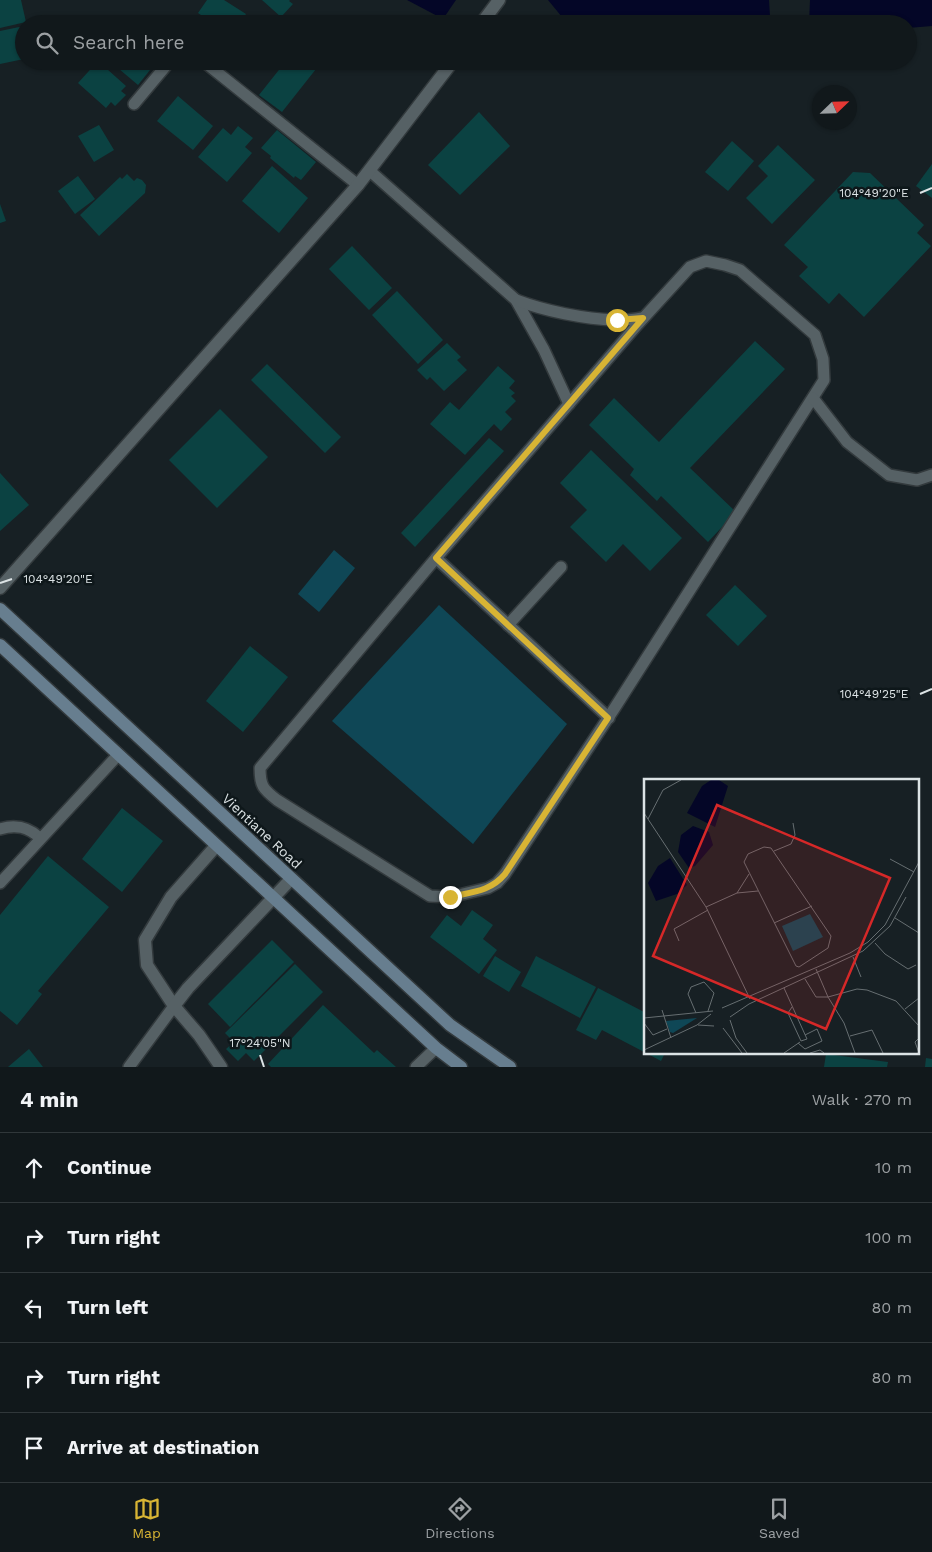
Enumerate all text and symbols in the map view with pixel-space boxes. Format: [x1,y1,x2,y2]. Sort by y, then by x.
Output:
search box [15,15,917,70]
icon: search [33,29,61,57]
text: Search here [73,31,184,54]
north arrow [812,85,857,130]
text: 104°49'20"E [839,186,909,200]
route start [606,309,629,332]
text: 104°49'20"E [23,572,93,586]
text: 104°49'25"E [840,687,909,701]
inset map [644,779,920,1054]
street label: Vientiane Road [219,790,305,872]
route end [439,886,462,909]
text: 17°24'05"N [229,1036,291,1050]
text: 4 min [20,1087,78,1112]
text: Walk · 270 m [812,1090,912,1109]
icon: ahead [20,1154,48,1182]
text: Continue [67,1156,151,1179]
text: 10 m [875,1158,912,1177]
icon: right [20,1224,48,1252]
text: Turn right [67,1226,160,1249]
text: 100 m [865,1228,912,1247]
icon: left [20,1294,48,1322]
text: Turn left [67,1296,148,1319]
text: 80 m [871,1298,912,1317]
icon: right [20,1364,48,1392]
text: Turn right [67,1366,160,1389]
text: 80 m [871,1368,912,1387]
icon: arrive [20,1434,48,1462]
text: Arrive at destination [67,1436,259,1459]
tab: Map [132,1495,161,1541]
tab: Directions [425,1495,495,1541]
tab: Saved [759,1495,800,1541]

